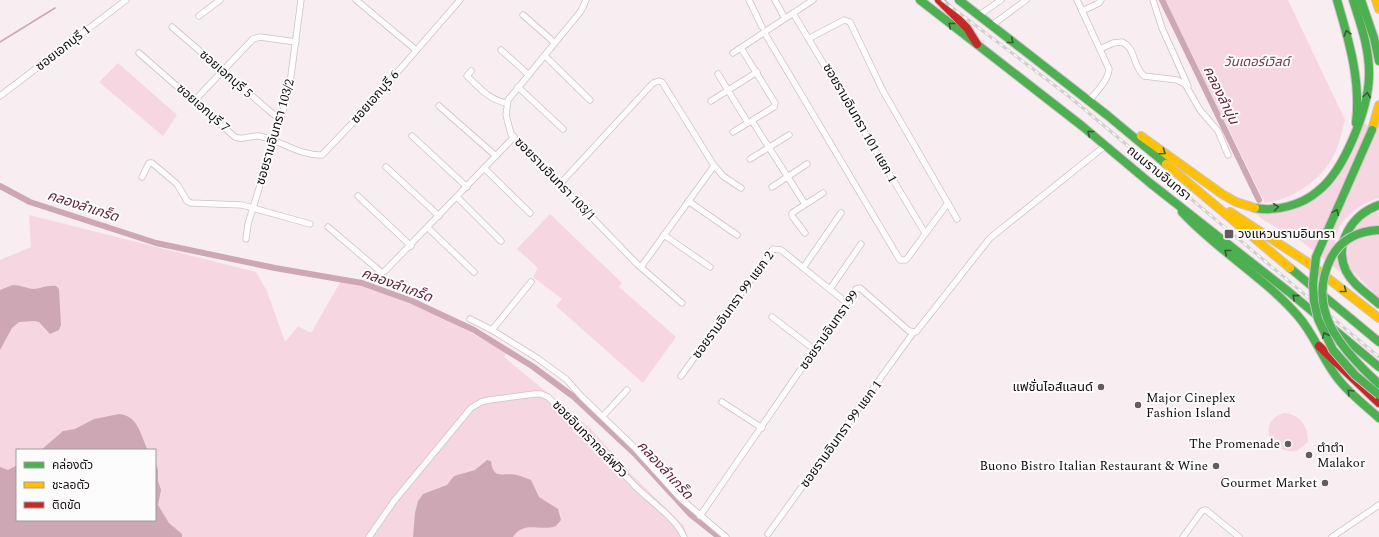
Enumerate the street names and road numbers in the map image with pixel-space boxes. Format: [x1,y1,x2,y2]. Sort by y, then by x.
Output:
street label: ซอยเอกบุรี 1 [31,20,95,76]
street label: ซอยเอกบุรี 5 [195,45,257,103]
street label: ซอยรามอินทรา 101 แยก 1 [818,59,902,187]
street label: ซอยเอกบุรี 6 [346,65,404,128]
street label: ซอยรามอินทรา 103/2 [250,77,300,187]
street label: ซอยเอกบุรี 7 [172,79,234,137]
street label: ซอยรามอินทรา 103/1 [510,133,600,225]
street label: ถนนรามอินทรา [1122,141,1196,205]
street label: ซอยรามอินทรา 99 แยก 2 [687,247,779,363]
street label: ซอยรามอินทรา 99 [794,286,864,374]
street label: ซอยรามอินทรา 99 แยก 1 [795,376,887,492]
street label: ซอยอินทรากอล์ฟวิว [547,395,633,483]

